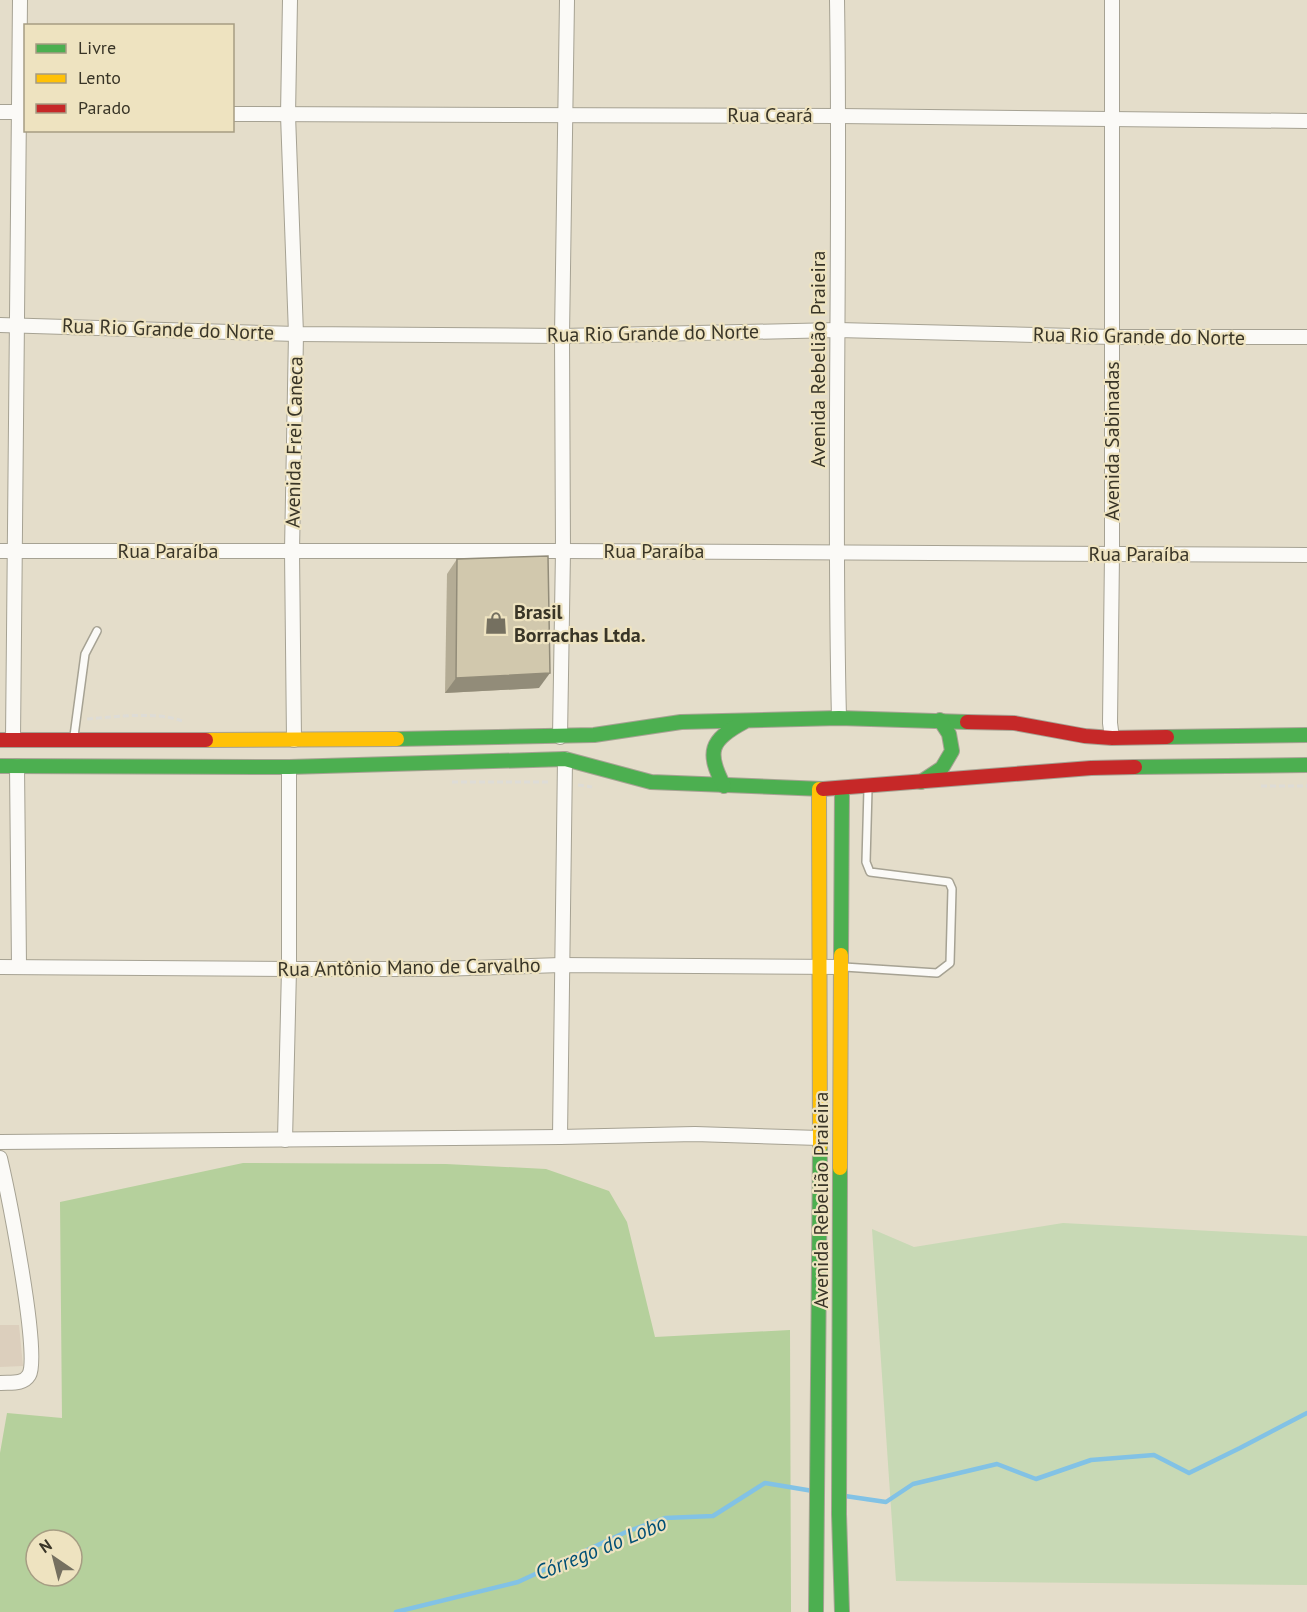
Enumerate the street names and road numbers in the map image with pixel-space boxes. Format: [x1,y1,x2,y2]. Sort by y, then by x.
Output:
street label: Rua Ceará [727,102,813,128]
street label: Avenida Rebelião Praieira [805,251,831,467]
street label: Rua Rio Grande do Norte [61,312,275,346]
street label: Rua Rio Grande do Norte [547,318,759,348]
street label: Rua Rio Grande do Norte [1033,321,1245,351]
street label: Avenida Frei Caneca [280,356,308,528]
street label: Avenida Sabinadas [1099,361,1125,521]
street label: Rua Paraíba [118,538,218,564]
street label: Rua Paraíba [604,538,704,564]
street label: Rua Paraíba [1089,541,1189,567]
street label: Rua Antônio Mano de Carvalho [277,952,541,982]
street label: Avenida Rebelião Praieira [808,1092,834,1308]

